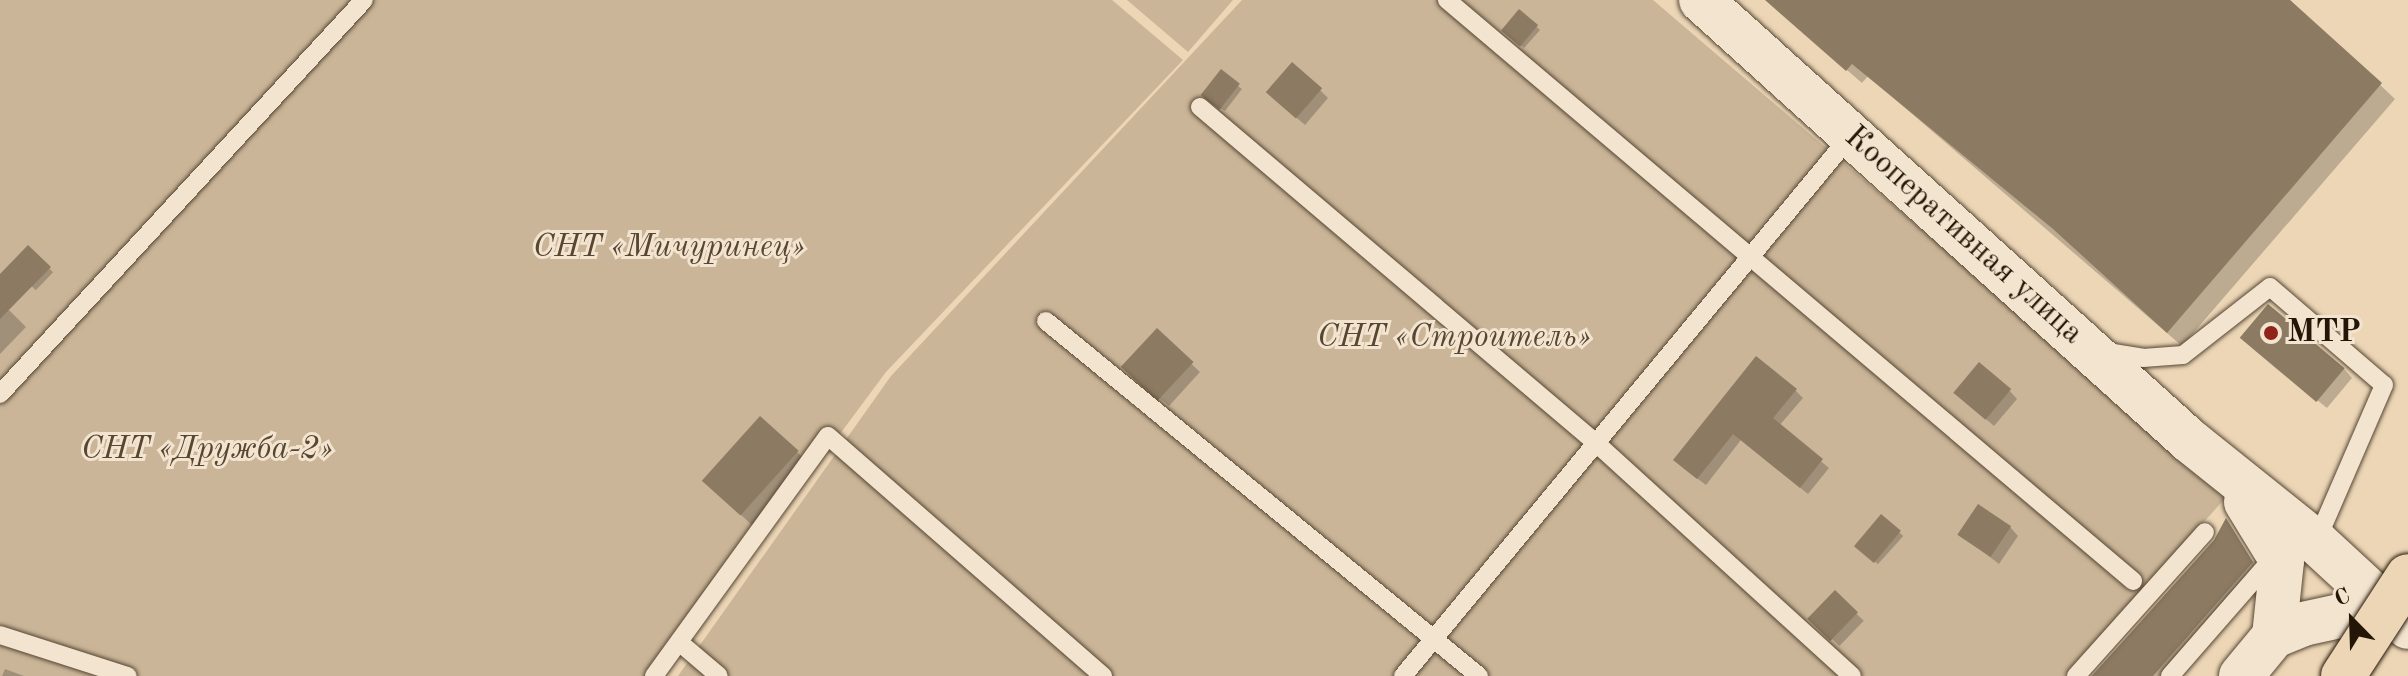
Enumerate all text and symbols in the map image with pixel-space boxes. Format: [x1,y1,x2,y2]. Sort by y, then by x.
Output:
street label: Кооперативная улица [1836,119,2090,353]
park label: СНТ «Мичуринец» [533,229,805,267]
place label: МТР [2287,314,2361,352]
park label: СНТ «Строитель» [1317,319,1591,357]
marker: МТР [2262,324,2280,342]
park label: СНТ «Дружба-2» [81,431,333,469]
north arrow [2312,580,2392,660]
text: С [2332,585,2354,611]

